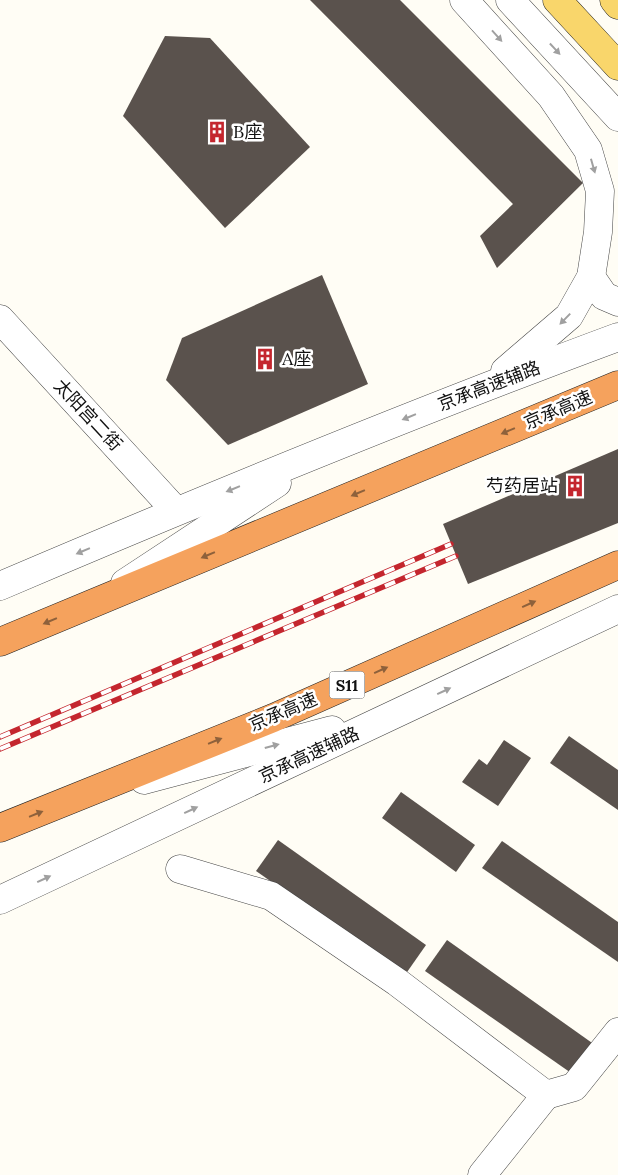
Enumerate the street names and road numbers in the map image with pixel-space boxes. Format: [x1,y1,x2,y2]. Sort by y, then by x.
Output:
street label: 京承高速辅路 [434,355,543,416]
street label: 太阳宫二街 [49,374,127,455]
street label: 京承高速 [520,385,595,434]
road number: S11 [330,672,364,698]
street label: 京承高速 [245,687,320,736]
street label: 京承高速辅路 [255,721,363,788]

